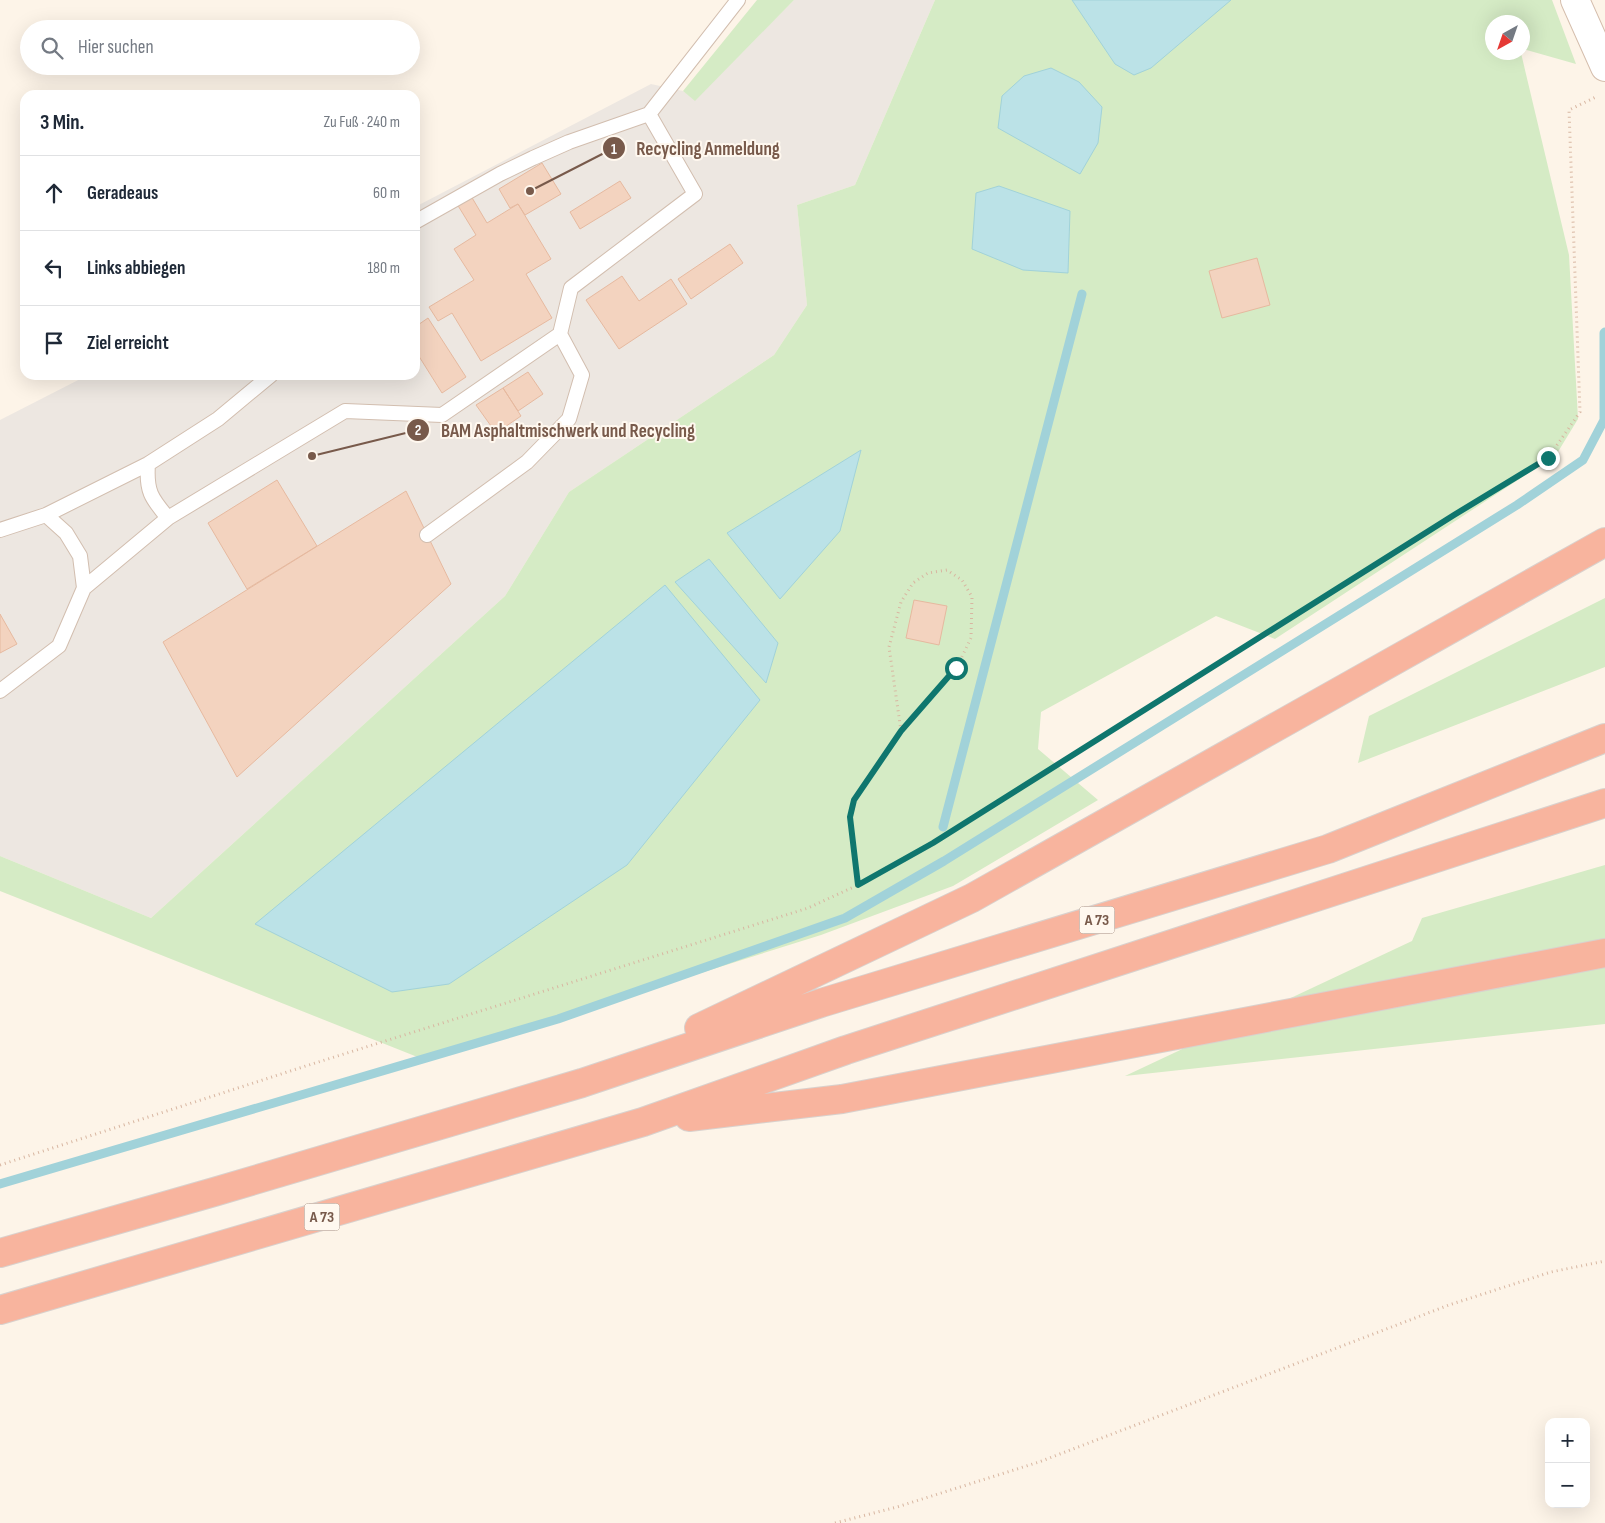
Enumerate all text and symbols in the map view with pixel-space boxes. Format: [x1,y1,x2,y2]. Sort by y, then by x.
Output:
north arrow [1485,15,1530,60]
search box [20,20,420,75]
icon: search [38,34,66,62]
text: Hier suchen [78,36,154,59]
text: 3 Min. [40,110,84,135]
text: Zu Fuß · 240 m [323,113,400,132]
callout: Recycling Anmeldung [601,131,790,165]
text: Recycling Anmeldung [636,138,780,161]
text: 1 [611,140,617,159]
icon: ahead [40,179,68,207]
text: Geradeaus [87,182,158,205]
text: 60 m [373,184,400,203]
icon: left [40,254,68,282]
text: Links abbiegen [87,257,185,280]
text: 180 m [367,259,400,278]
icon: arrive [40,329,68,357]
text: Ziel erreicht [87,332,169,355]
callout: BAM Asphaltmischwerk und Recycling [406,413,705,447]
text: BAM Asphaltmischwerk und Recycling [441,420,695,443]
text: 2 [415,421,421,440]
route end [1537,447,1560,470]
route start [945,657,968,680]
road number: A 73 [1080,906,1114,934]
road number: A 73 [304,1204,340,1230]
map controls [1545,1418,1590,1508]
button: + [1545,1418,1590,1463]
button: − [1545,1463,1590,1508]

